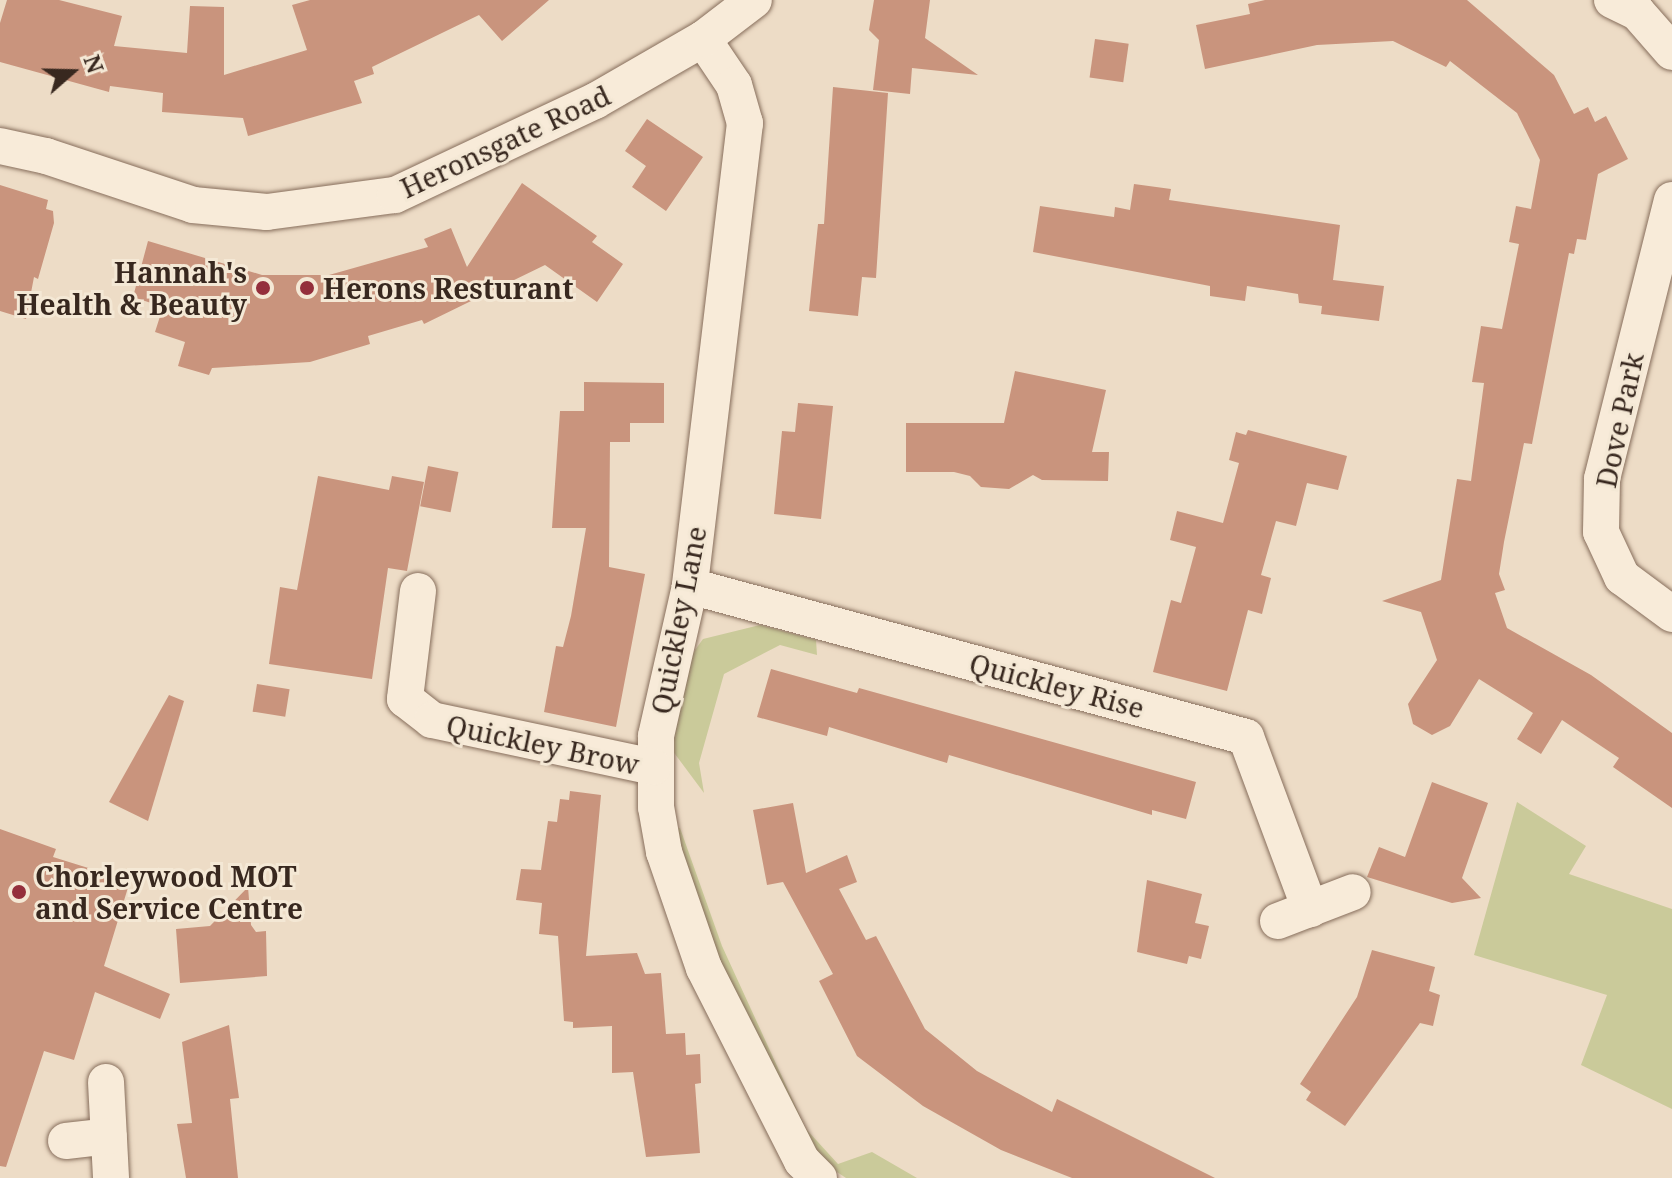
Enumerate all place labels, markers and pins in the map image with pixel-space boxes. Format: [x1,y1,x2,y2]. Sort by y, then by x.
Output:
place label: Hannah's Health & Beauty [17,255,247,321]
place label: Herons Resturant [323,271,574,305]
marker: Hannah's Health & Beauty [254,279,272,297]
marker: Herons Resturant [298,279,316,297]
place label: Chorleywood MOT and Service Centre [35,859,303,925]
marker: Chorleywood MOT and Service Centre [10,883,28,901]

